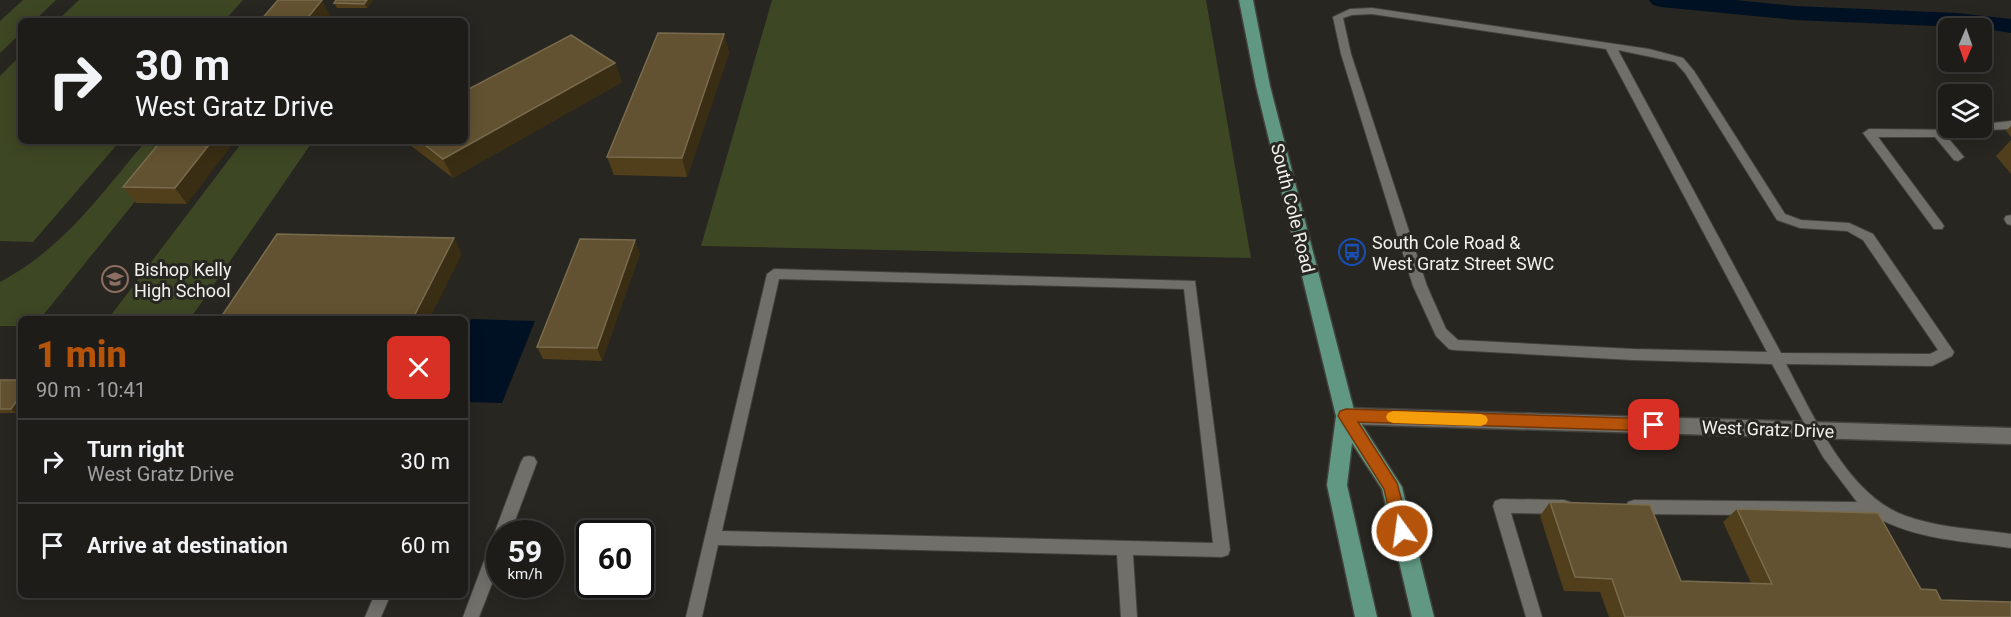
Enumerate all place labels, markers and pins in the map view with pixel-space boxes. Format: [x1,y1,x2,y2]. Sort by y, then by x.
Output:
place label: South Cole Road & West Gratz Street SWC [1372,232,1554,274]
bus stop icon: South Cole Road & West Gratz Street SWC [1337,237,1367,267]
place label: Bishop Kelly High School [134,259,232,301]
school or university icon: Bishop Kelly High School [100,264,130,294]
pin [1628,399,1679,450]

